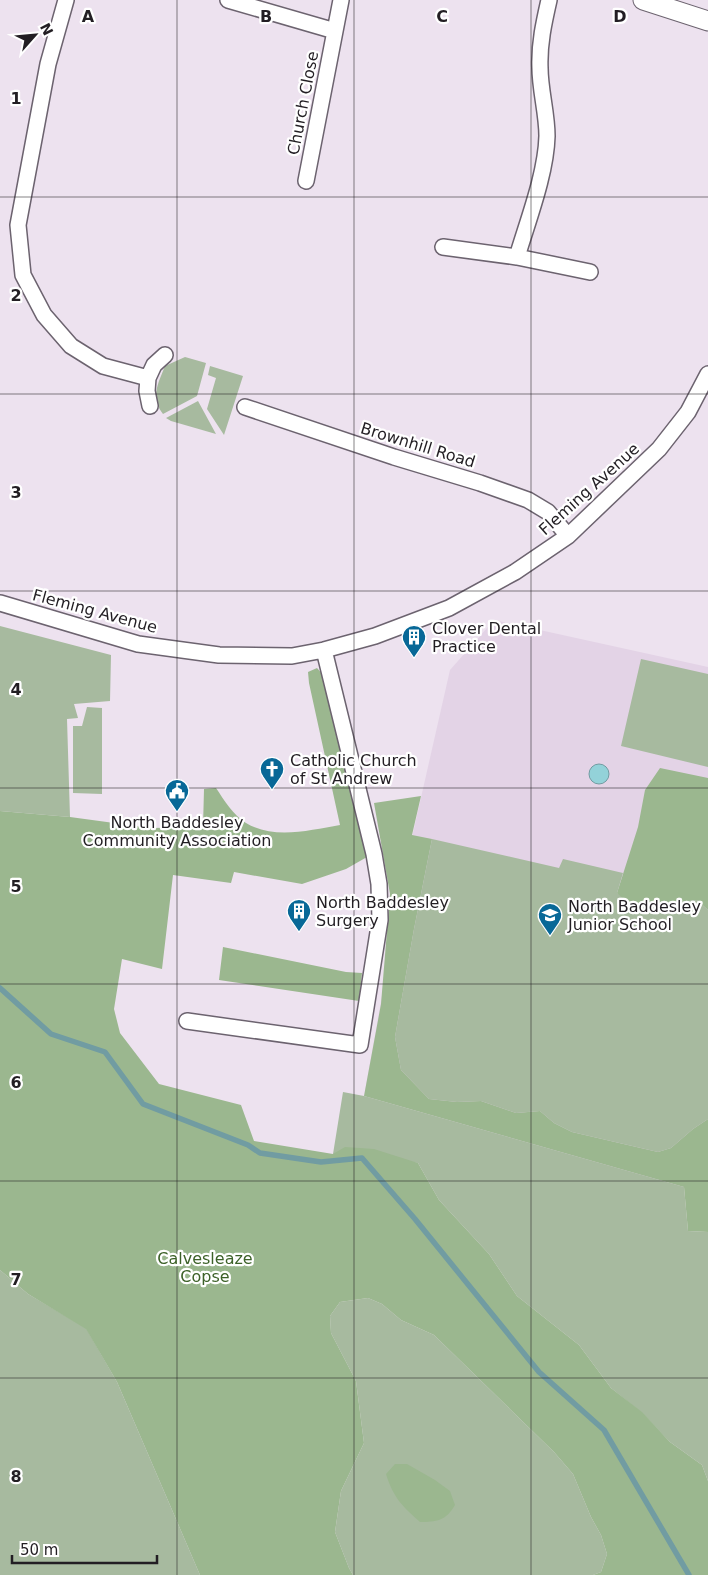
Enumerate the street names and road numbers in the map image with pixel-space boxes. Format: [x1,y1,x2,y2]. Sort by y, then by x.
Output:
street label: Church Close [284,50,322,156]
street label: Brownhill Road [358,419,478,471]
street label: Fleming Avenue [535,439,643,539]
street label: Fleming Avenue [31,585,159,637]

